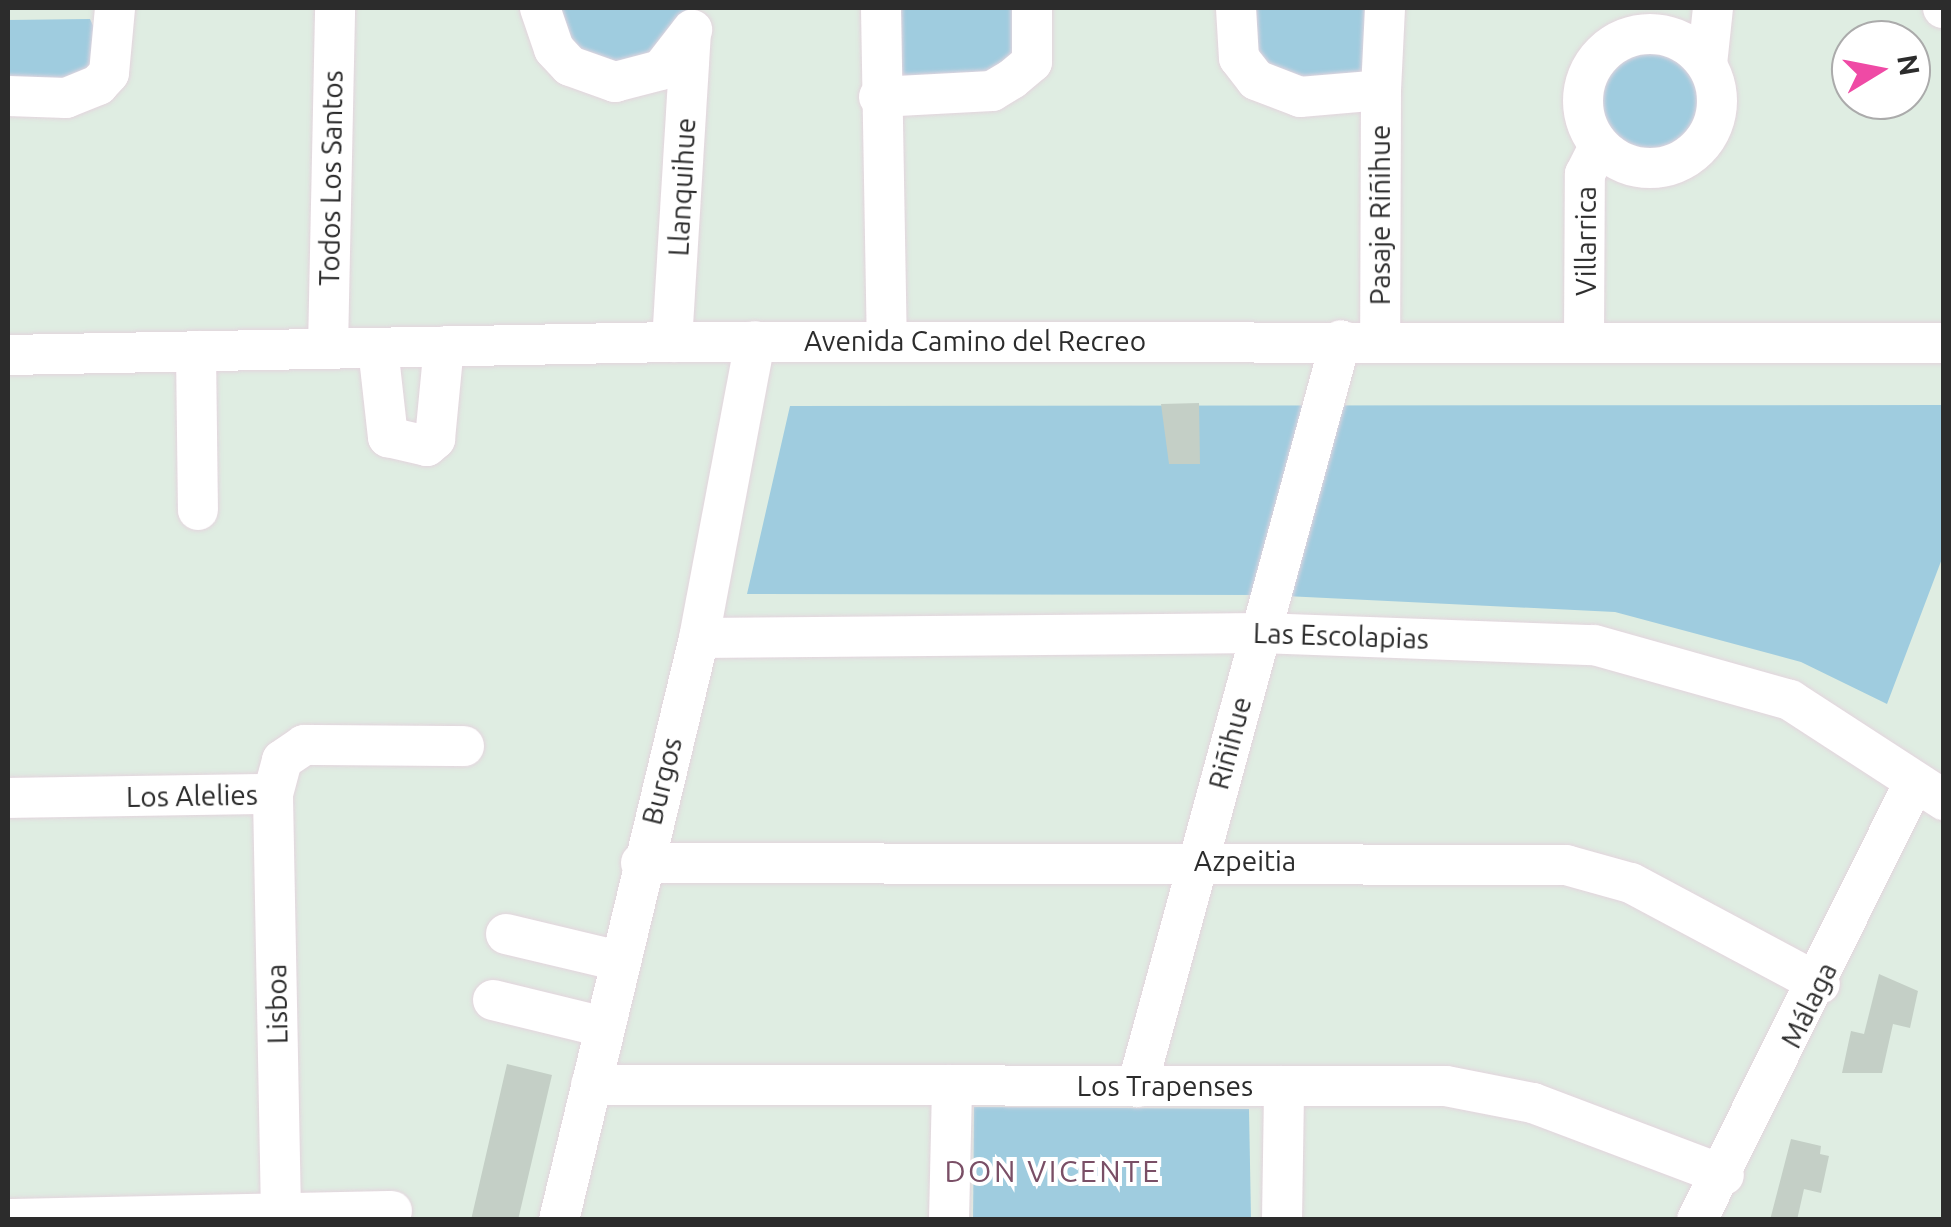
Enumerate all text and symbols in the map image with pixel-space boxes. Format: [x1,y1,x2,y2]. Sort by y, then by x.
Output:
north arrow [1831,20,1931,120]
text: N [1892,52,1926,78]
street label: Todos Los Santos [312,70,350,286]
street label: Llanquihue [662,117,702,257]
street label: Pasaje Riñihue [1363,125,1397,305]
street label: Villarrica [1569,186,1603,296]
street label: Avenida Camino del Recreo [804,324,1146,358]
street label: Las Escolapias [1253,616,1429,656]
street label: Riñihue [1202,693,1258,793]
street label: Burgos [635,734,689,828]
street label: Los Alelies [126,778,258,814]
street label: Azpeitia [1194,844,1296,878]
street label: Málaga [1774,957,1844,1053]
street label: Lisboa [260,964,294,1044]
street label: Los Trapenses [1077,1069,1253,1103]
district label: DON VICENTE [944,1153,1162,1189]

